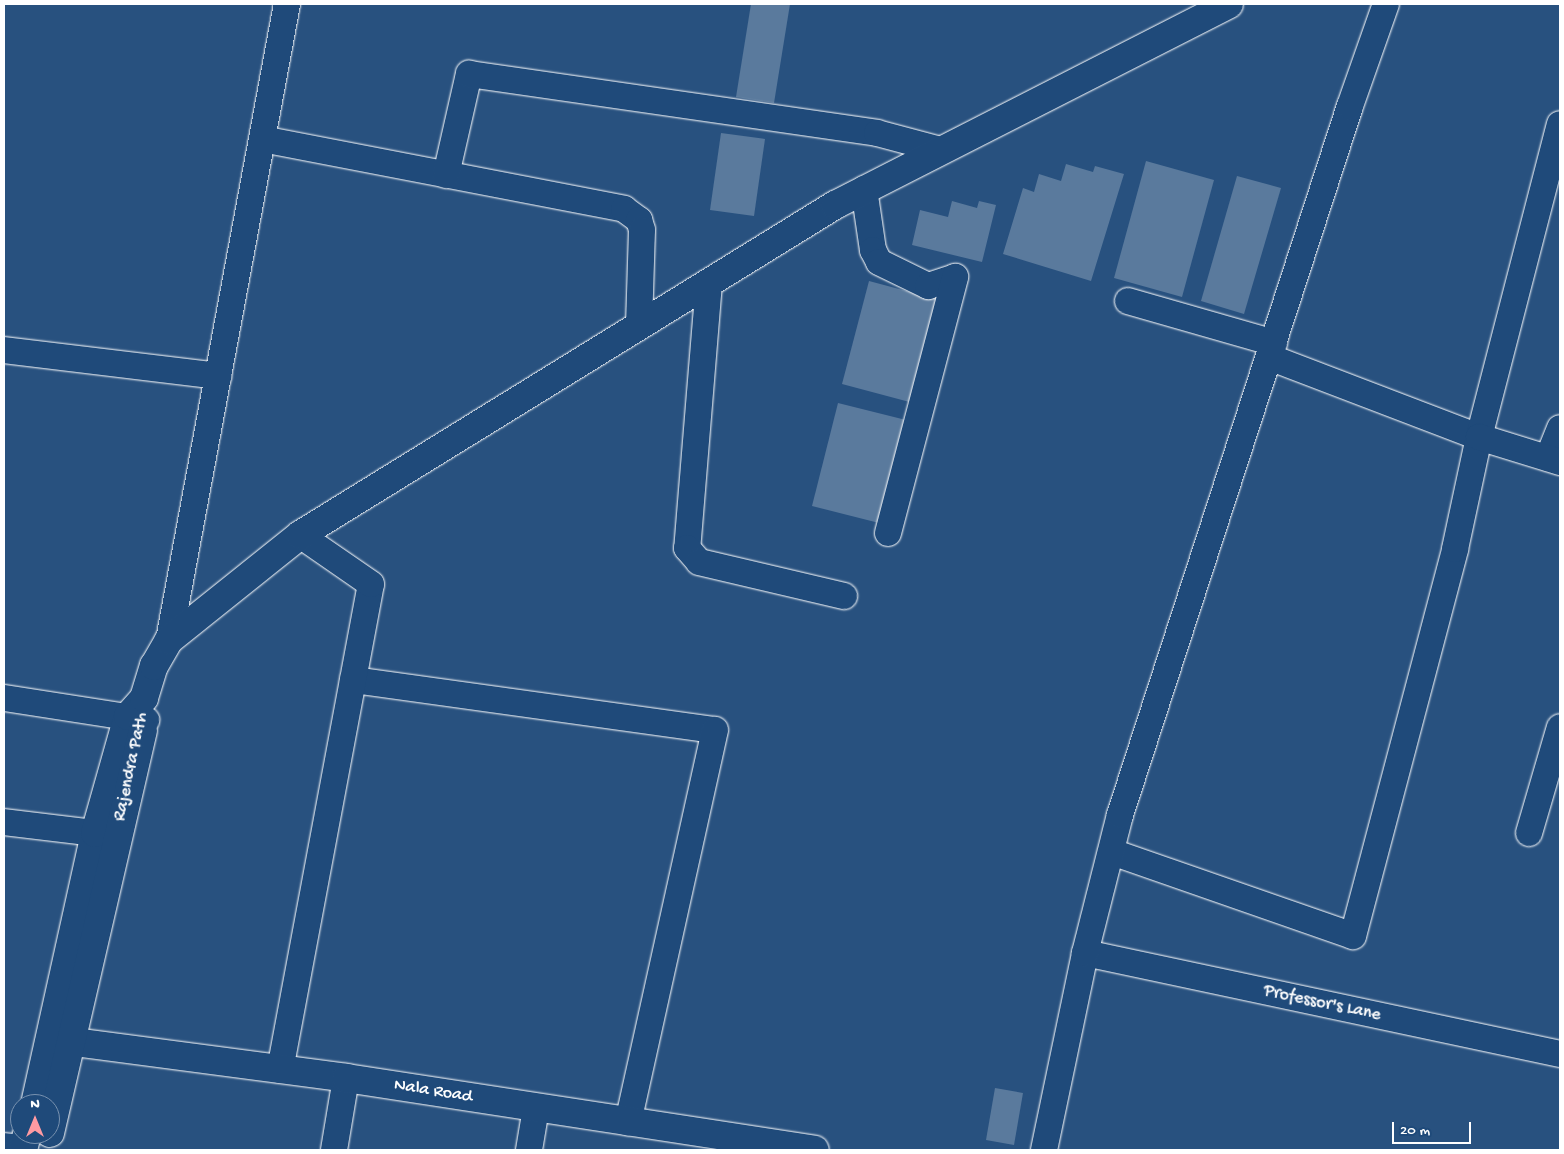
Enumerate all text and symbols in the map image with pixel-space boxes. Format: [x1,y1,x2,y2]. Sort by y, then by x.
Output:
street label: Rajendra Path [110,711,154,823]
street label: Professor's Lane [1261,981,1383,1027]
street label: Nala Road [392,1075,474,1109]
north arrow [10,1094,60,1144]
text: N [30,1096,40,1113]
scale bar [1394,1112,1473,1144]
text: 20 m [1400,1122,1430,1140]

